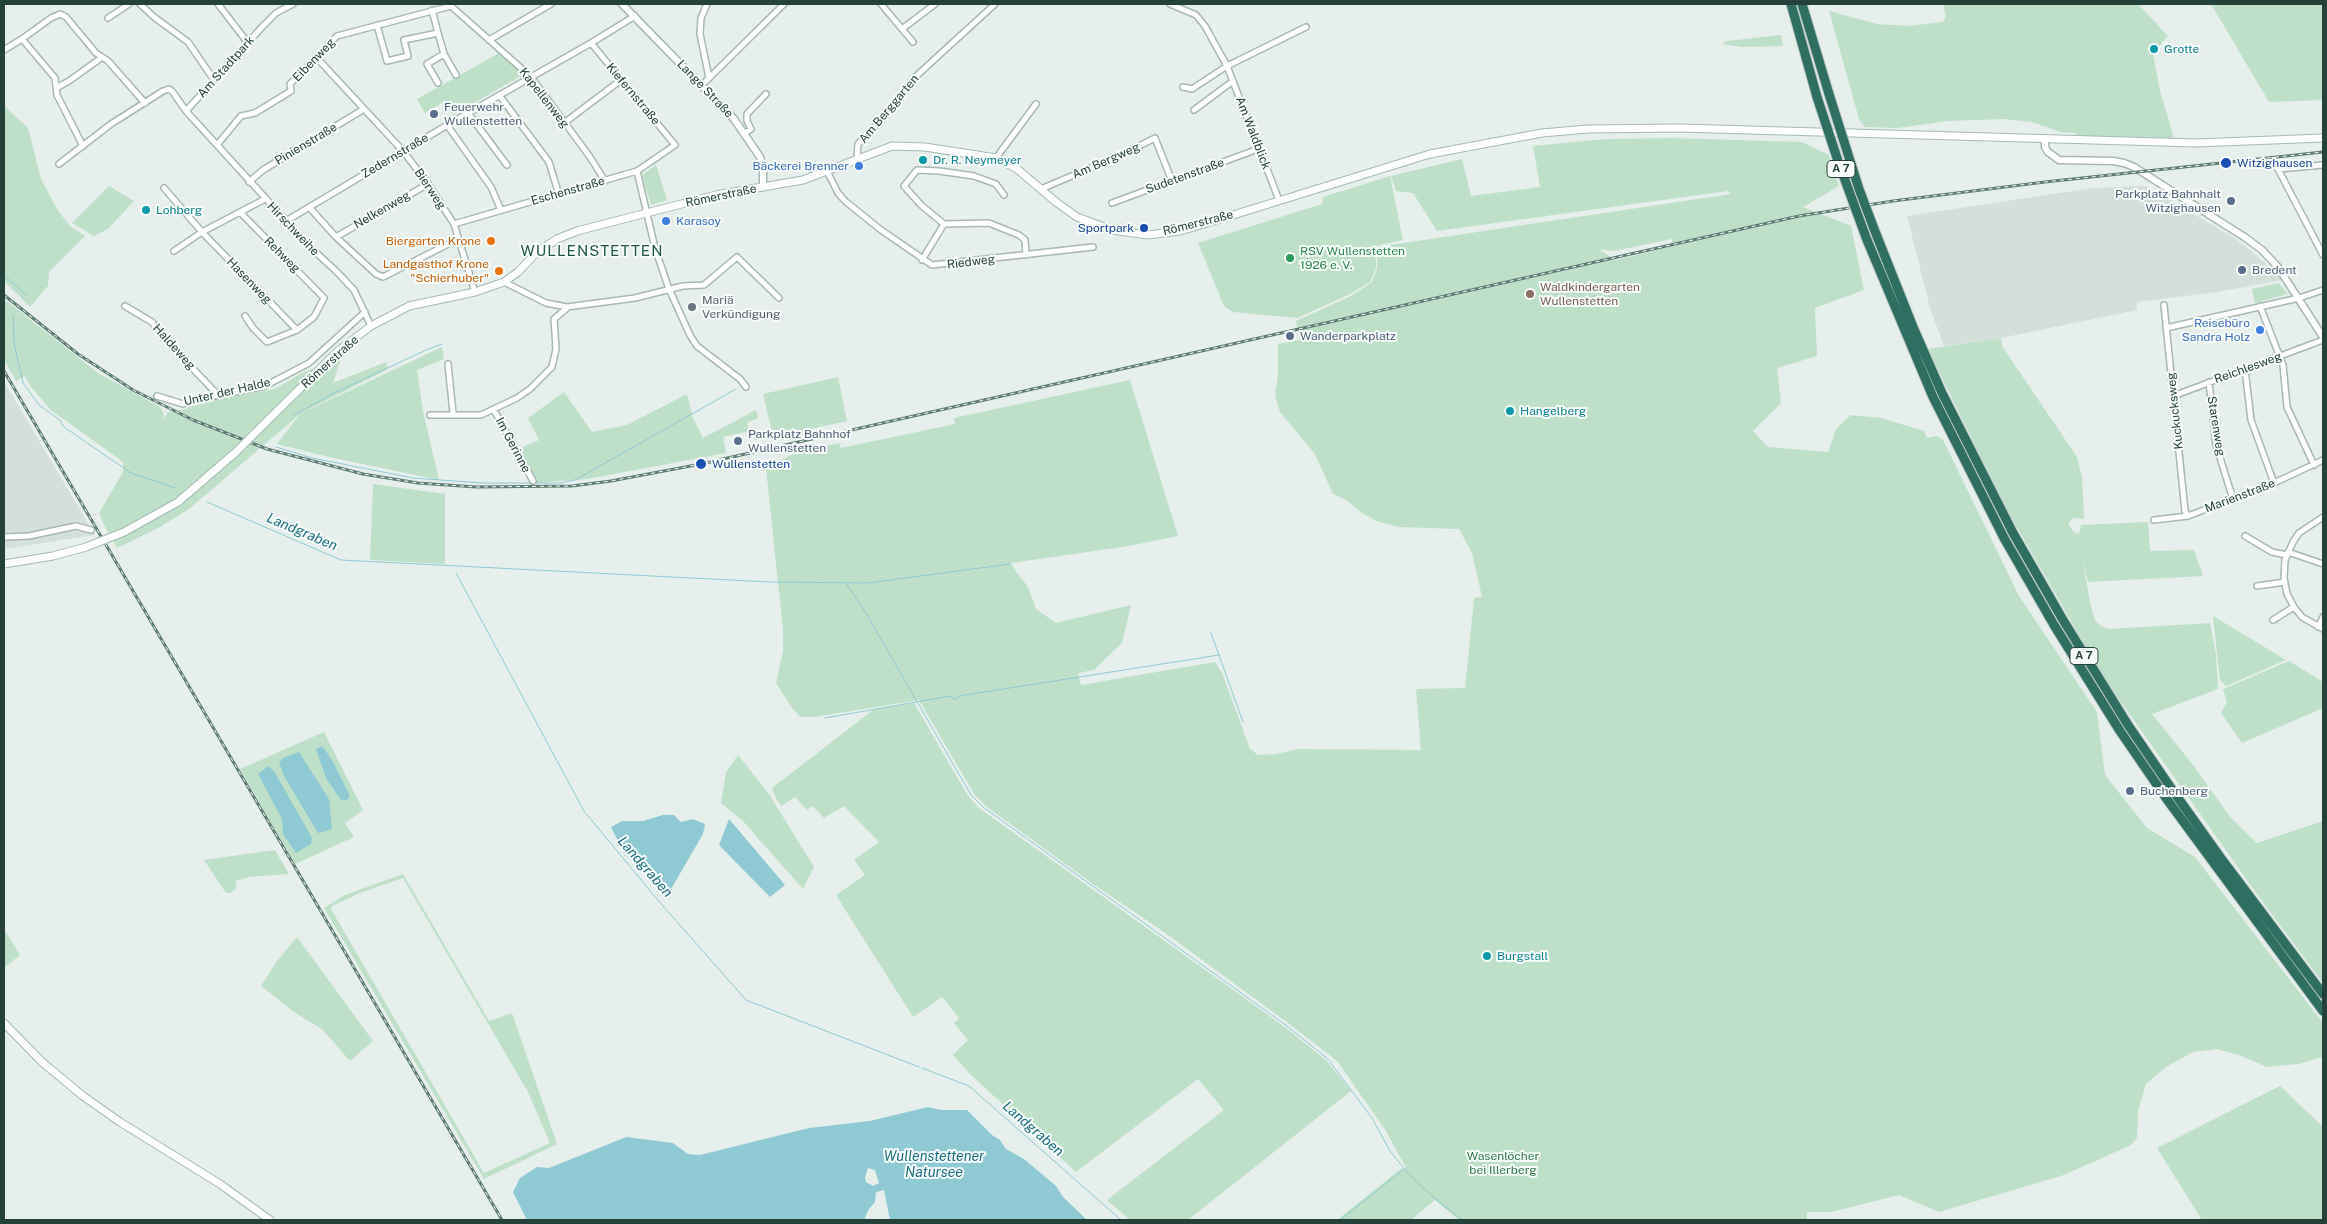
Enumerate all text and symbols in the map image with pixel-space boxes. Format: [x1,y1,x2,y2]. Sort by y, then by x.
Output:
street label: Am Stadtpark [195,33,257,101]
street label: Eibenweg [290,35,338,85]
place label: Grotte [2164,42,2199,56]
marker: Grotte [2148,43,2160,55]
street label: Lange Straße [674,57,736,121]
street label: Kiefernstraße [603,60,663,128]
street label: Kapellenweg [516,65,572,131]
street label: Am Berggarten [856,72,922,146]
street label: Am Waldblick [1233,95,1273,171]
place label: Feuerwehr Wullenstetten [444,100,522,128]
marker: Feuerwehr Wullenstetten [428,108,440,120]
street label: Pinienstraße [272,120,340,168]
street label: Zedernstraße [359,130,431,182]
street label: Am Bergweg [1070,140,1142,182]
place label: Dr. R. Neymeyer [933,153,1021,167]
marker: Dr. R. Neymeyer [917,154,929,166]
street label: Sudetenstraße [1144,155,1226,197]
marker: Witzighausen [2219,156,2233,170]
place label: Witzighausen [2237,156,2313,170]
place label: Bäckerei Brenner [753,159,849,173]
marker: Bäckerei Brenner [853,160,865,172]
road number: A 7 [1827,160,1855,178]
street label: Bierweg [411,166,449,212]
street label: Eschenstraße [529,174,607,208]
street label: Römerstraße [684,181,758,211]
place label: Parkplatz Bahnhalt Witzighausen [2115,187,2221,215]
street label: Nelkenweg [351,188,413,232]
marker: Parkplatz Bahnhalt Witzighausen [2225,195,2237,207]
street label: Hirschweihe [264,199,322,259]
place label: Lohberg [156,203,202,217]
marker: Lohberg [140,204,152,216]
street label: Römerstraße [1161,207,1235,239]
place label: Karasoy [676,214,721,228]
marker: Karasoy [660,215,672,227]
place label: Sportpark [1078,221,1134,235]
marker: Sportpark [1138,222,1150,234]
street label: Rehweg [261,234,303,276]
place label: Biergarten Krone [386,234,481,248]
marker: Biergarten Krone [485,235,497,247]
district label: WULLENSTETTEN [519,242,665,260]
place label: RSV Wullenstetten 1926 e. V. [1300,244,1405,272]
street label: Riedweg [946,252,996,272]
marker: RSV Wullenstetten 1926 e. V. [1284,252,1296,264]
street label: Hasenweg [223,255,275,307]
place label: Landgasthof Krone "Schierhuber" [383,257,489,285]
place label: Bredent [2252,263,2297,277]
marker: Bredent [2236,264,2248,276]
marker: Landgasthof Krone "Schierhuber" [493,265,505,277]
place label: Waldkindergarten Wullenstetten [1540,280,1640,308]
marker: Waldkindergarten Wullenstetten [1524,288,1536,300]
place label: Mariä Verkündigung [702,293,781,321]
marker: Mariä Verkündigung [686,301,698,313]
place label: Reisebüro Sandra Holz [2182,316,2250,344]
street label: Haldeweg [150,321,198,373]
marker: Reisebüro Sandra Holz [2254,324,2266,336]
place label: Wanderparkplatz [1300,329,1396,343]
marker: Wanderparkplatz [1284,330,1296,342]
street label: Römerstraße [298,333,362,391]
street label: Reichlesweg [2212,349,2284,387]
street label: Kuckucksweg [2164,372,2186,450]
street label: Unter der Halde [182,375,272,409]
street label: Starenweg [2204,395,2228,457]
place label: Hangelberg [1520,404,1586,418]
marker: Hangelberg [1504,405,1516,417]
street label: Im Gerinne [492,415,534,475]
place label: Parkplatz Bahnhof Wullenstetten [748,427,851,455]
marker: Parkplatz Bahnhof Wullenstetten [732,435,744,447]
marker: Wullenstetten [694,457,708,471]
place label: Wullenstetten [712,457,790,471]
street label: Marienstraße [2203,476,2277,516]
water label: Landgraben [264,510,340,554]
road number: A 7 [2070,648,2098,664]
place label: Buchenberg [2140,784,2208,798]
marker: Buchenberg [2124,785,2136,797]
water label: Landgraben [614,833,676,901]
place label: Burgstall [1497,949,1548,963]
marker: Burgstall [1481,950,1493,962]
water label: Landgraben [999,1098,1067,1160]
water label: Wullenstettener Natursee [884,1149,984,1182]
park label: Wasenlöcher bei Illerberg [1467,1149,1539,1177]

